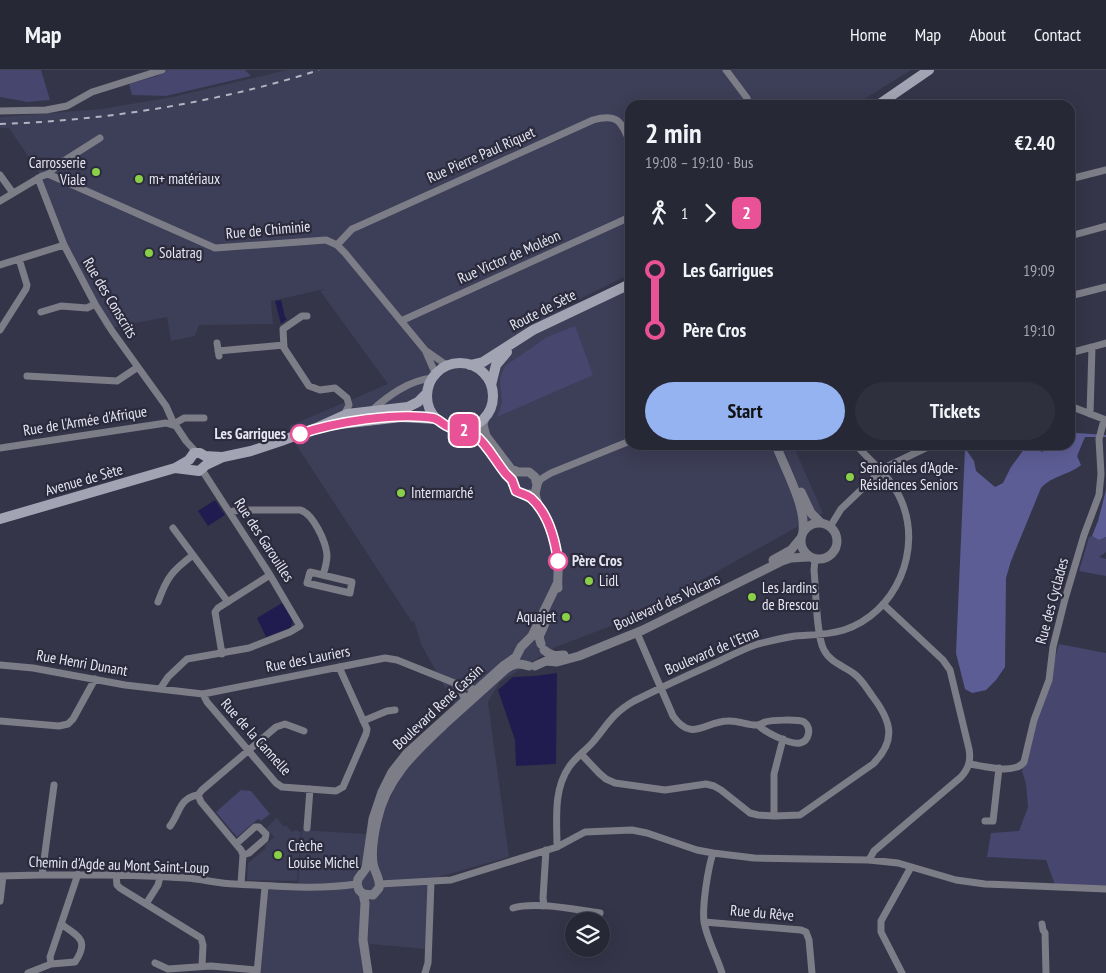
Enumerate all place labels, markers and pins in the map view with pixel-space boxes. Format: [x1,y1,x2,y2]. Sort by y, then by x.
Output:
place label: Carrosserie Viale [29,153,86,189]
marker: Carrosserie Viale [90,166,102,178]
place label: m+ matériaux [149,169,220,188]
marker: m+ matériaux [133,173,145,185]
place label: Solatrag [159,243,202,262]
marker: Solatrag [143,247,155,259]
place label: Les Garrigues [215,424,286,443]
marker: Les Garrigues [290,424,310,444]
place label: Senioriales d'Agde- Résidences Seniors [860,458,958,494]
marker: Senioriales d'Agde- Résidences Seniors [844,471,856,483]
place label: Intermarché [411,483,473,502]
marker: Intermarché [395,487,407,499]
marker: Père Cros [548,551,568,571]
place label: Père Cros [572,551,622,570]
place label: Lidl [599,571,619,590]
marker: Lidl [583,575,595,587]
place label: Les Jardins de Brescou [762,578,818,614]
marker: Les Jardins de Brescou [746,591,758,603]
place label: Aquajet [517,607,556,626]
marker: Aquajet [560,611,572,623]
place label: Crèche Louise Michel [288,836,359,872]
marker: Crèche Louise Michel [272,849,284,861]

